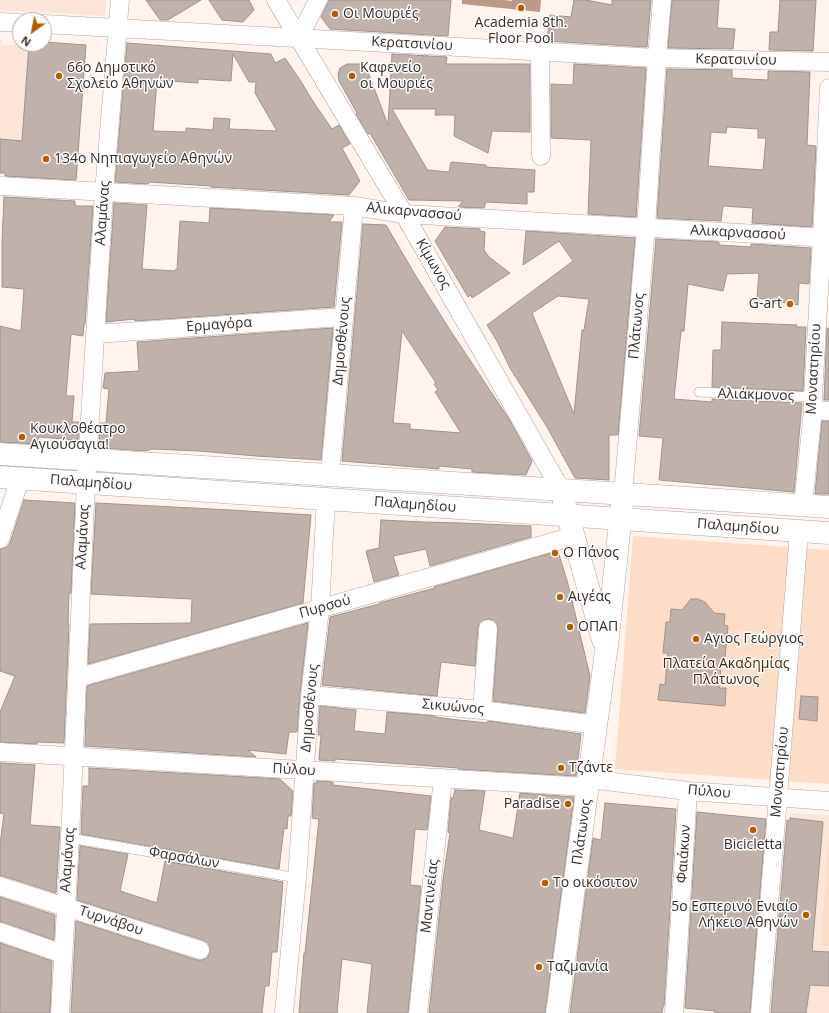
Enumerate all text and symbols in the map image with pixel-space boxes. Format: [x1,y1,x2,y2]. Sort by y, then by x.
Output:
marker: Academia 8th. Floor Pool [516,3,526,13]
place label: Οι Μουριές [343,6,418,22]
marker: Οι Μουριές [330,9,340,19]
north arrow [12,12,52,52]
place label: Academia 8th. Floor Pool [475,15,567,48]
text: N [18,33,34,50]
street label: Κερατσινίου [371,33,453,55]
street label: Κερατσινίου [695,51,777,69]
place label: 66ο Δημοτικό Σχολείο Αθηνών [67,60,174,92]
place label: Καφενείο οι Μουριές [360,60,433,92]
marker: 66ο Δημοτικό Σχολείο Αθηνών [54,71,64,81]
marker: Καφενείο οι Μουριές [347,71,357,81]
place label: 134ο Νηπιαγωγείο Αθηνών [54,151,232,167]
marker: 134ο Νηπιαγωγείο Αθηνών [41,154,51,164]
street label: Αλαμάνας [92,180,114,246]
street label: Αλικαρνασσού [366,199,462,225]
street label: Αλικαρνασσού [690,222,786,244]
street label: Κίμωνος [412,236,454,292]
street label: Πλάτωνος [626,292,648,360]
street label: Δημοσθένους [330,296,354,386]
place label: G-art [749,296,782,312]
marker: G-art [785,299,795,309]
street label: Ερμαγόρα [186,314,252,336]
street label: Μοναστηρίου [803,323,825,415]
street label: Αλιάκμονος [717,385,795,405]
place label: Κουκλοθέατρο Αγιούσαγια! [30,421,126,454]
marker: Κουκλοθέατρο Αγιούσαγια! [17,432,27,442]
street label: Παλαμηδίου [49,472,133,494]
street label: Παλαμηδίου [373,494,457,516]
street label: Αλαμάνας [73,504,93,570]
street label: Παλαμηδίου [696,516,780,538]
place label: Ο Πάνος [563,545,619,561]
marker: Ο Πάνος [550,548,560,558]
place label: Αιγέας [568,589,611,605]
street label: Πυρσού [297,592,353,622]
marker: Αιγέας [555,592,565,602]
place label: ΟΠΑΠ [578,619,618,635]
marker: ΟΠΑΠ [565,622,575,632]
place label: Αγιος Γεώργιος [704,631,804,647]
marker: Αγιος Γεώργιος [691,634,701,644]
park label: Πλατεία Ακαδημίας Πλάτωνος [663,656,789,688]
street label: Δημοσθένους [298,663,322,753]
street label: Σικυώνος [421,696,485,718]
street label: Μοναστηρίου [768,726,792,818]
street label: Πύλου [272,760,316,780]
place label: Τζάντε [569,760,613,776]
marker: Τζάντε [556,763,566,773]
street label: Πύλου [687,782,731,802]
place label: Paradise [504,796,560,812]
street label: Πλάτωνος [569,798,595,866]
marker: Paradise [563,799,573,809]
street label: Φαιάκων [674,824,694,884]
marker: Bicicletta [748,825,758,835]
street label: Αλαμάνας [57,827,79,893]
place label: Bicicletta [724,837,782,853]
street label: Φαρσάλων [148,844,220,872]
street label: Μαντινείας [418,858,442,934]
place label: Το οικόσιτον [553,875,638,891]
marker: Το οικόσιτον [540,878,550,888]
place label: 5ο Εσπερινό Ενιαίο Λήκειο Αθηνών [671,899,798,932]
street label: Τυρνάβου [77,903,145,939]
marker: 5ο Εσπερινό Ενιαίο Λήκειο Αθηνών [801,910,811,920]
place label: Ταζμανία [547,959,608,975]
marker: Ταζμανία [534,962,544,972]

